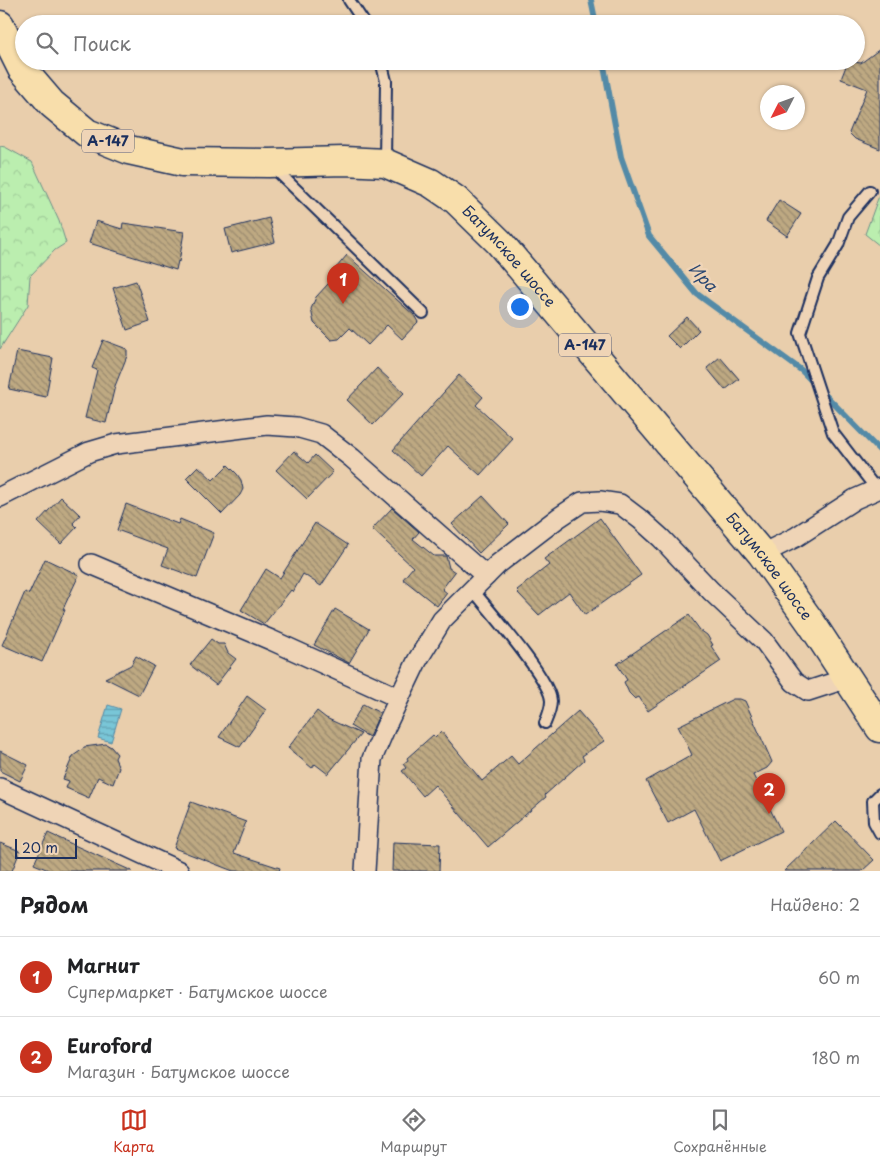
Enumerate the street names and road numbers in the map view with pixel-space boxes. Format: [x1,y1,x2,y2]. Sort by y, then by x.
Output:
road number: А-147 [82,130,134,152]
street label: Батумское шоссе [457,199,562,312]
road number: А-147 [559,334,611,356]
street label: Батумское шоссе [721,506,819,624]

